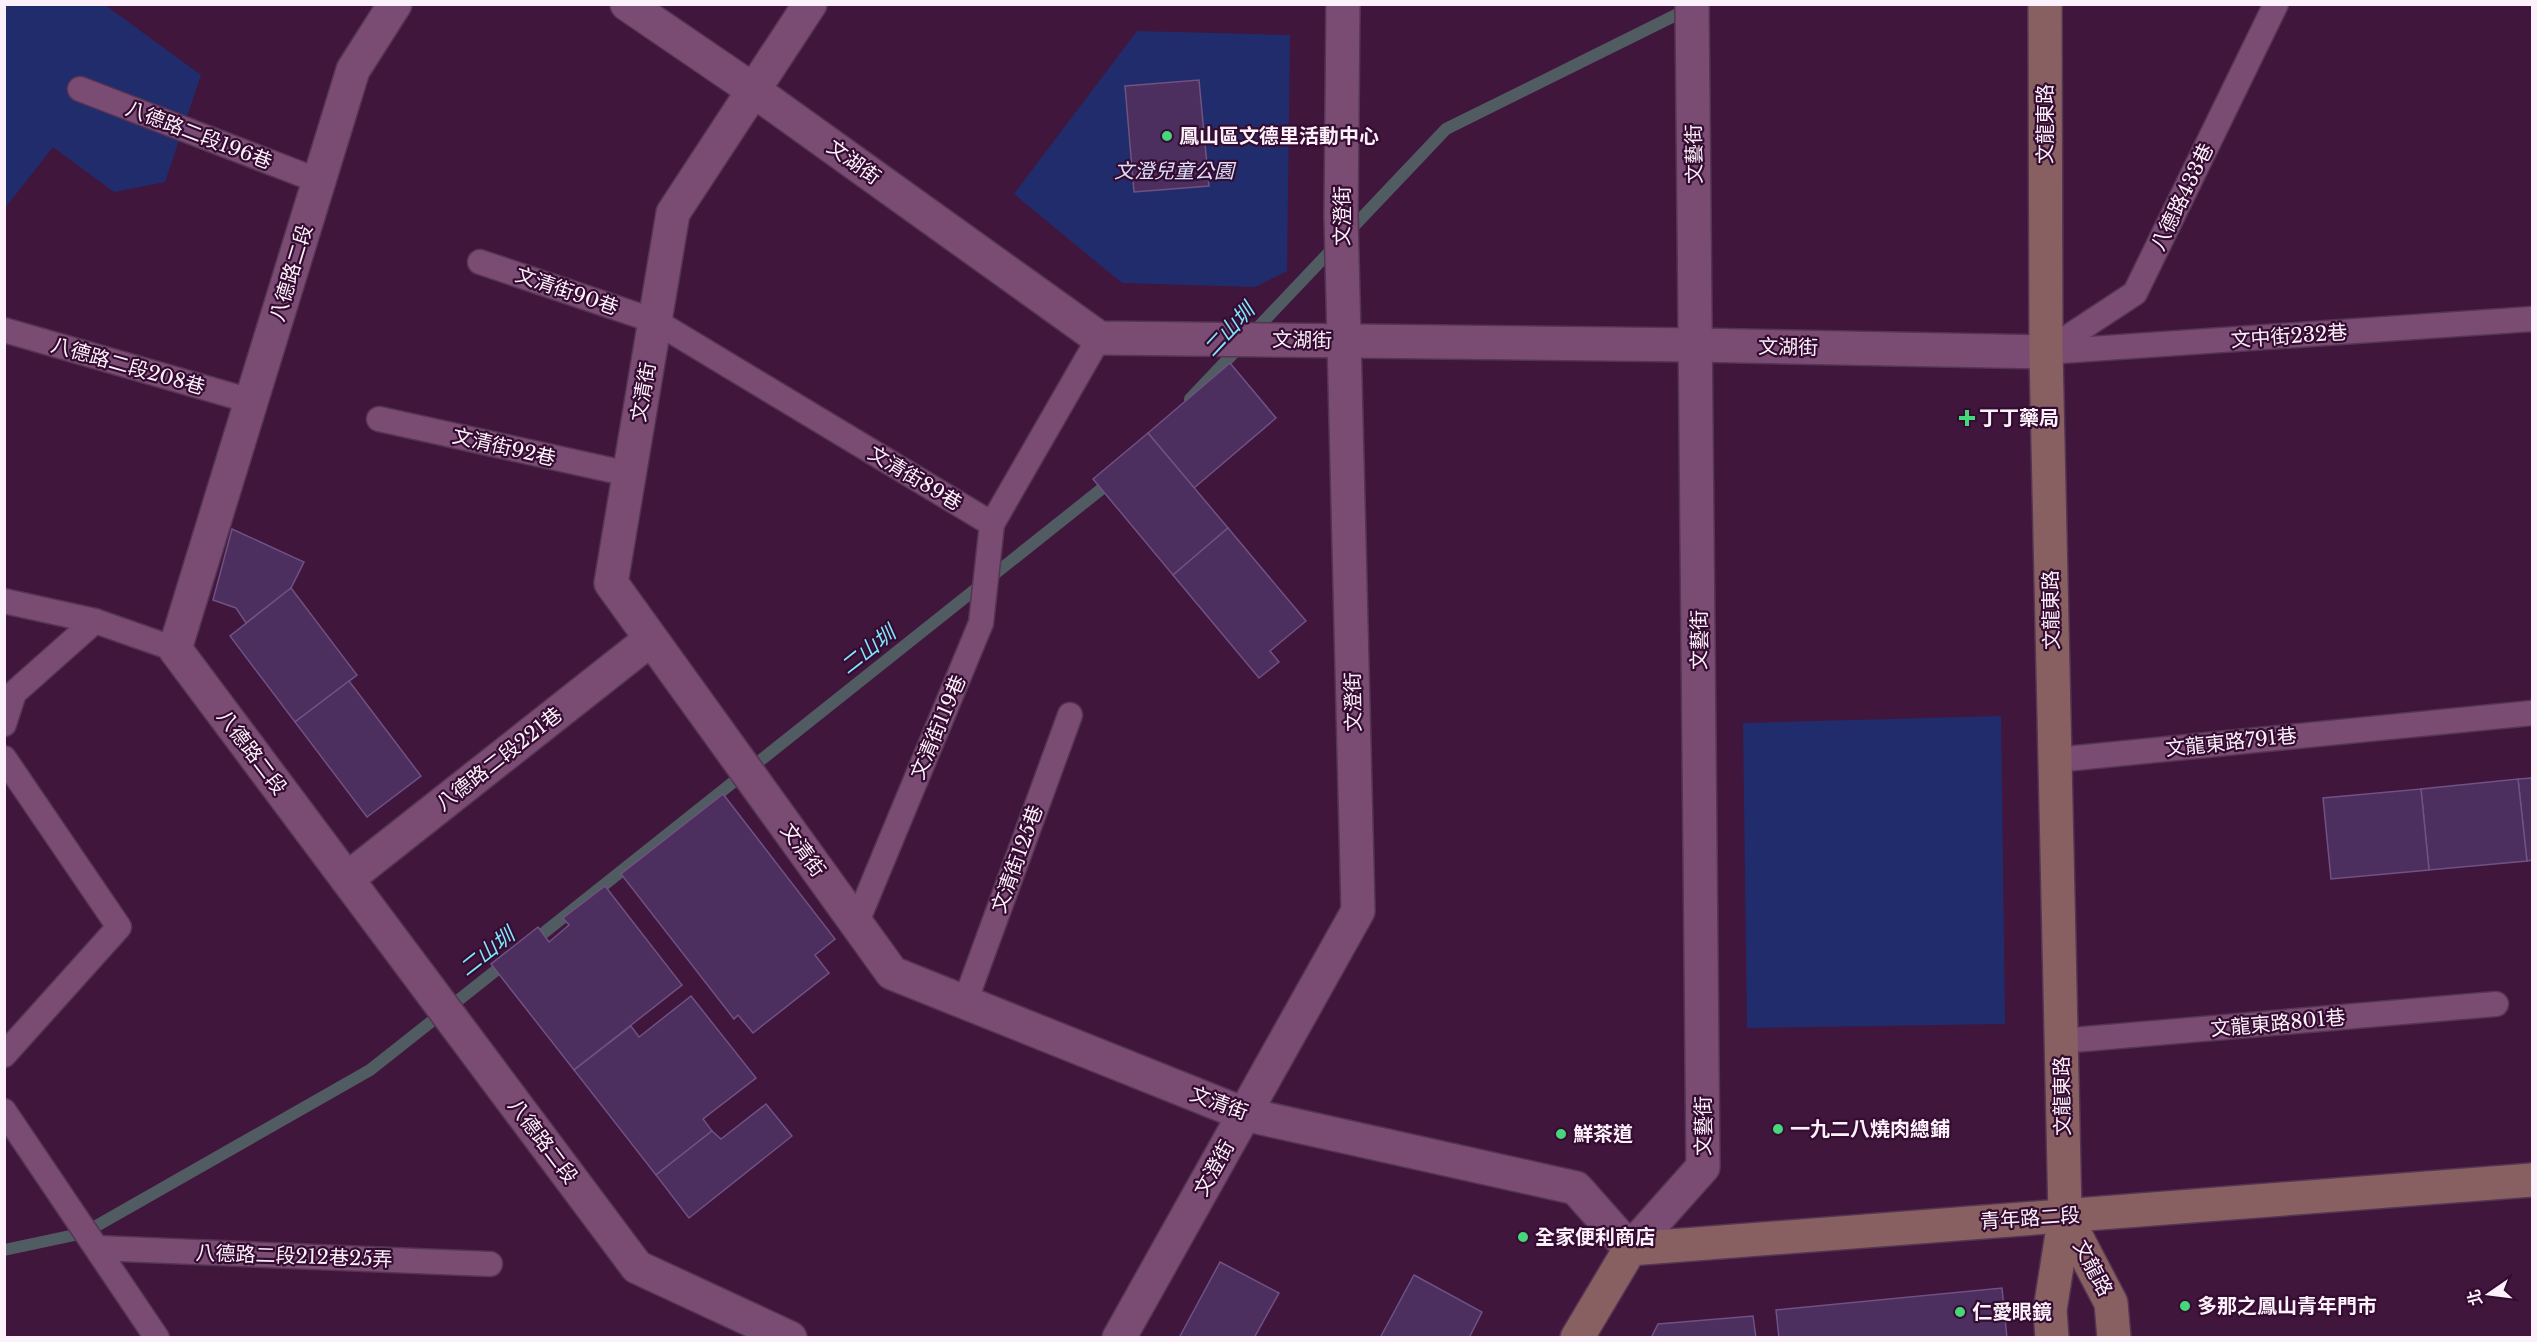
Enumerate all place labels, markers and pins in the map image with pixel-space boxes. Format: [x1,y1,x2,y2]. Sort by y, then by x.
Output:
place label: 鳳山區文德里活動中心 [1179,124,1379,148]
marker: 鳳山區文德里活動中心 [1160,129,1174,143]
place label: 丁丁藥局 [1979,406,2059,430]
marker: 丁丁藥局 [1960,411,1974,425]
place label: 一九二八燒肉總鋪 [1790,1117,1950,1141]
place label: 鮮茶道 [1573,1122,1633,1146]
marker: 一九二八燒肉總鋪 [1771,1122,1785,1136]
marker: 鮮茶道 [1554,1127,1568,1141]
place label: 全家便利商店 [1535,1225,1655,1249]
marker: 全家便利商店 [1516,1230,1530,1244]
place label: 多那之鳳山青年門市 [2197,1294,2377,1318]
marker: 多那之鳳山青年門市 [2178,1299,2192,1313]
place label: 仁愛眼鏡 [1972,1300,2052,1324]
marker: 仁愛眼鏡 [1953,1305,1967,1319]

